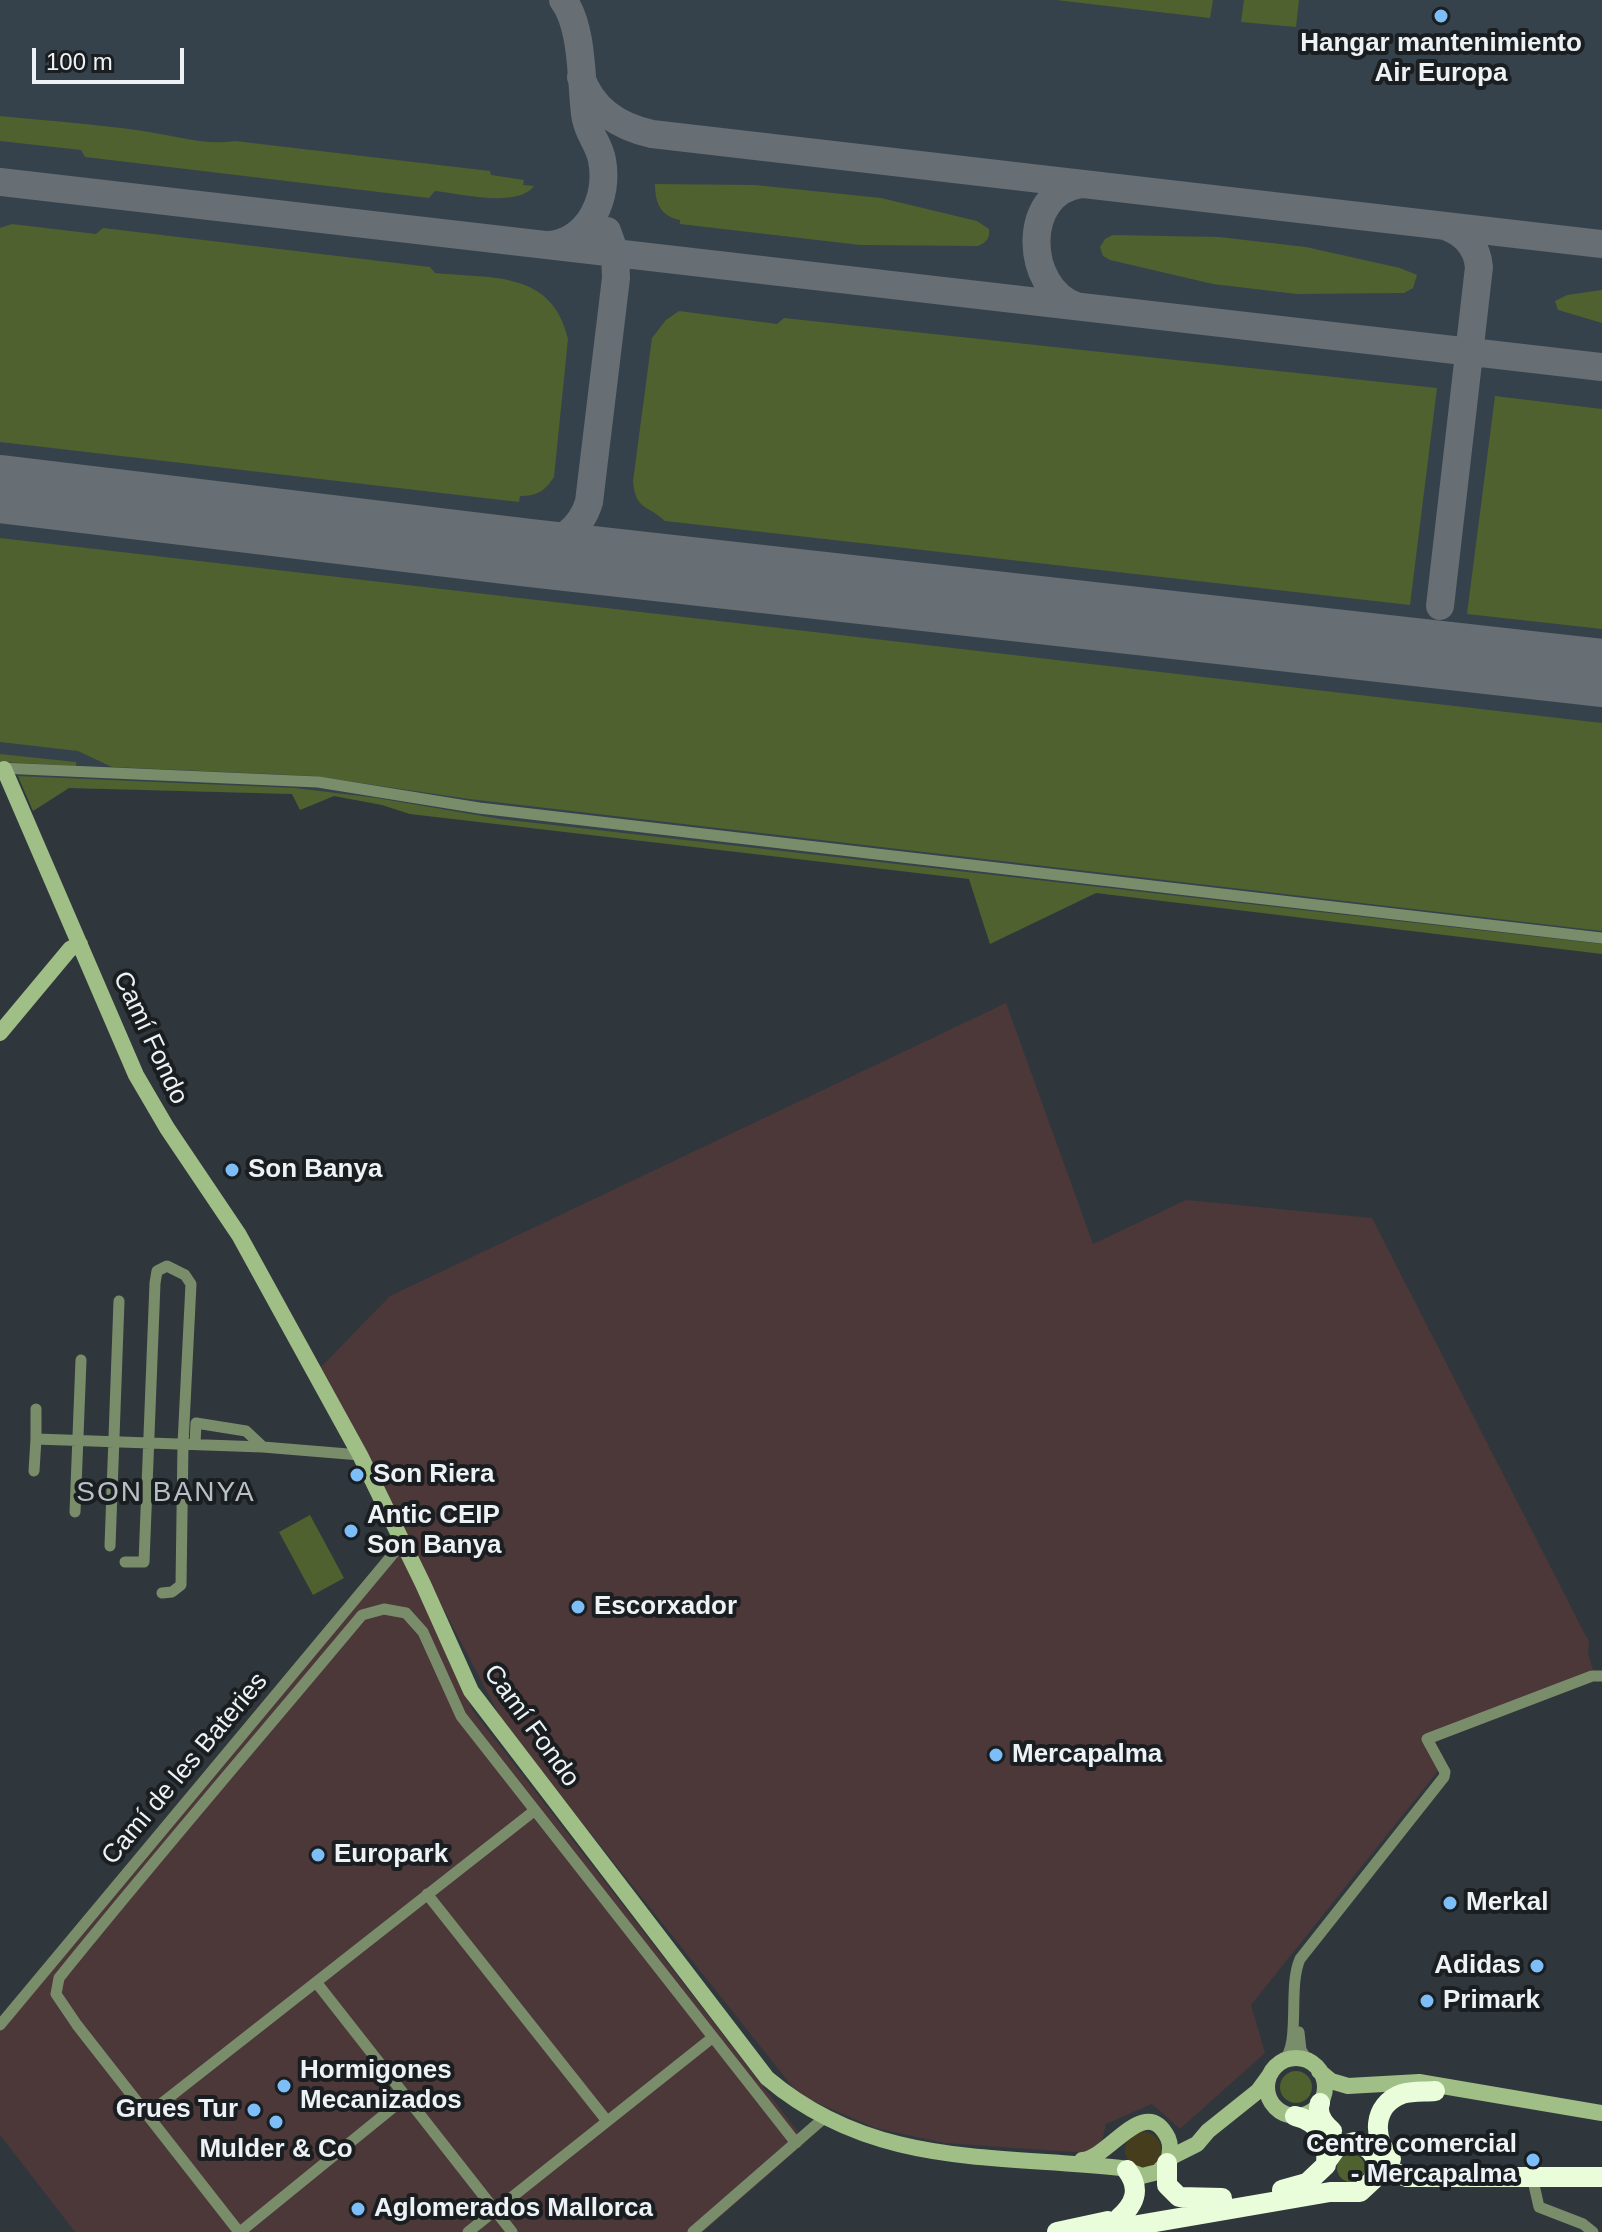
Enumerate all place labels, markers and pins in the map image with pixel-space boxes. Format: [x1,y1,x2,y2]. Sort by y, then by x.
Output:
marker: Hangar mantenimiento Air Europa [1432,7,1450,25]
place label: Hangar mantenimiento Air Europa [1300,28,1582,90]
place label: Son Banya [248,1154,382,1186]
marker: Son Banya [223,1161,241,1179]
place label: Son Riera [373,1459,494,1491]
marker: Son Riera [348,1466,366,1484]
place label: Antic CEIP Son Banya [367,1500,501,1562]
marker: Antic CEIP Son Banya [342,1522,360,1540]
place label: Escorxador [594,1591,737,1623]
marker: Escorxador [569,1598,587,1616]
place label: Mercapalma [1012,1739,1162,1771]
marker: Mercapalma [987,1746,1005,1764]
place label: Europark [334,1839,448,1871]
marker: Europark [309,1846,327,1864]
place label: Merkal [1466,1887,1548,1919]
marker: Merkal [1441,1894,1459,1912]
place label: Adidas [1434,1950,1521,1982]
marker: Adidas [1528,1957,1546,1975]
place label: Primark [1443,1985,1540,2017]
marker: Primark [1418,1992,1436,2010]
place label: Hormigones Mecanizados [300,2055,462,2116]
marker: Hormigones Mecanizados [275,2077,293,2095]
place label: Grues Tur [116,2094,238,2126]
marker: Grues Tur [245,2101,263,2119]
marker: Mulder & Co [267,2113,285,2131]
place label: Centre comercial - Mercapalma [1306,2129,1517,2190]
place label: Mulder & Co [199,2134,353,2166]
marker: Centre comercial - Mercapalma [1524,2151,1542,2169]
place label: Aglomerados Mallorca [374,2193,653,2225]
marker: Aglomerados Mallorca [349,2200,367,2218]

